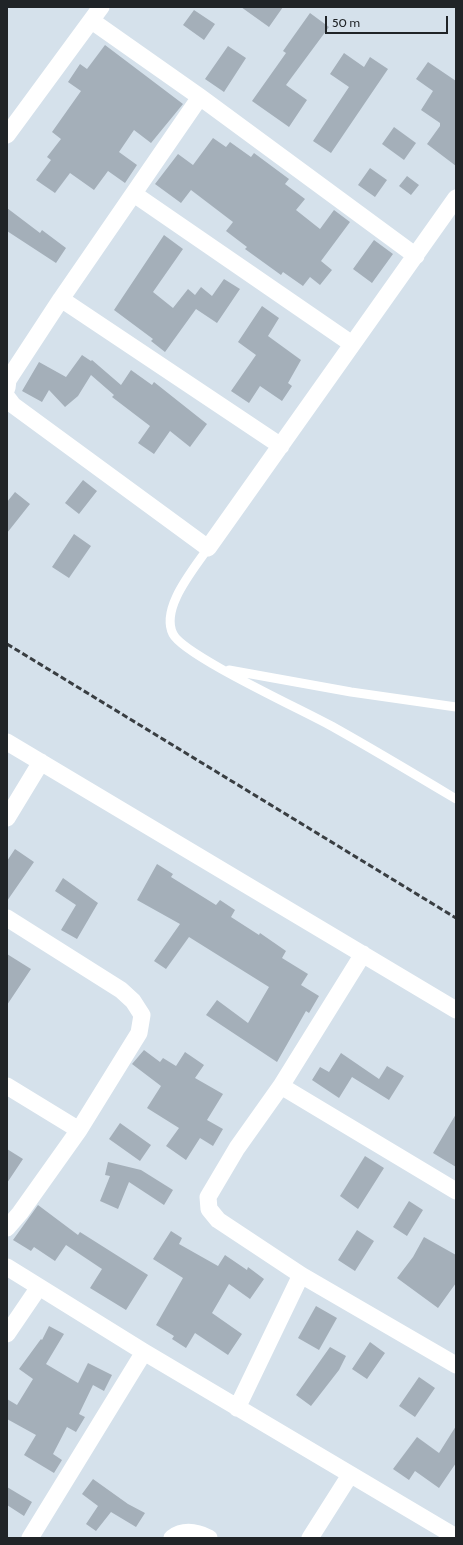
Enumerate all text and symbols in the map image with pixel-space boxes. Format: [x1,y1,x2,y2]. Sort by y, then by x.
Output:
scale bar [327,8,450,34]
text: 50 m [332,15,360,30]

